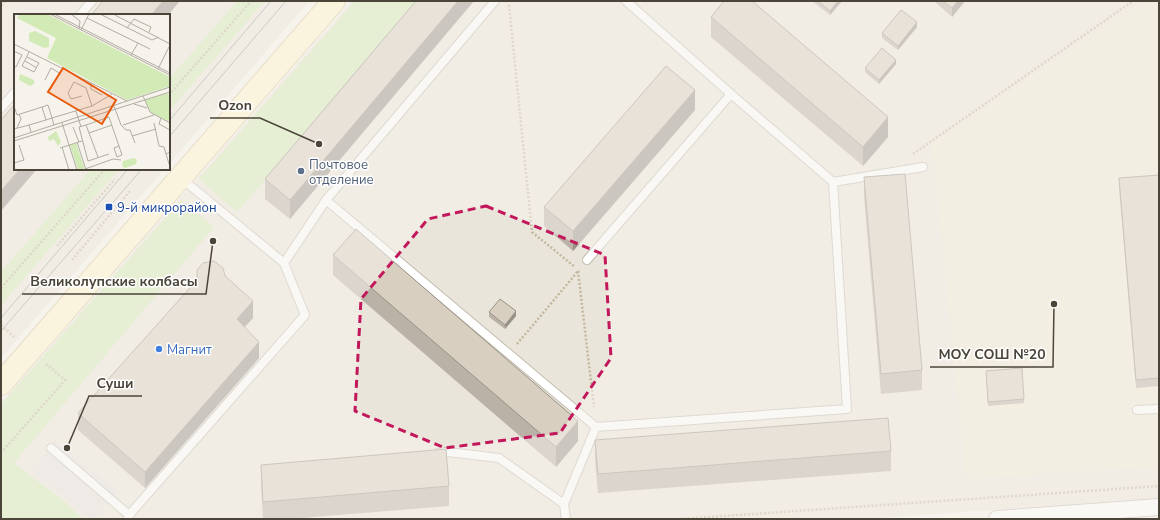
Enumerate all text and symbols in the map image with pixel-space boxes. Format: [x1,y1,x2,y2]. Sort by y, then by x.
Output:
inset map [14,14,170,170]
callout: Ozon [210,92,260,118]
text: Ozon [218,96,252,115]
place label: Почтовое отделение [309,156,374,189]
marker: Почтовое отделение [296,166,306,176]
place label: 9-й микрорайон [117,199,217,217]
marker: 9-й микрорайон [104,202,114,212]
callout: Великолупские колбасы [22,268,206,294]
text: Великолупские колбасы [30,272,198,291]
place label: Магнит [167,341,212,359]
callout: МОУ СОШ №20 [930,341,1053,367]
marker: Магнит [154,344,164,354]
text: МОУ СОШ №20 [938,345,1046,364]
callout: Суши [89,370,142,396]
text: Суши [97,374,133,393]

